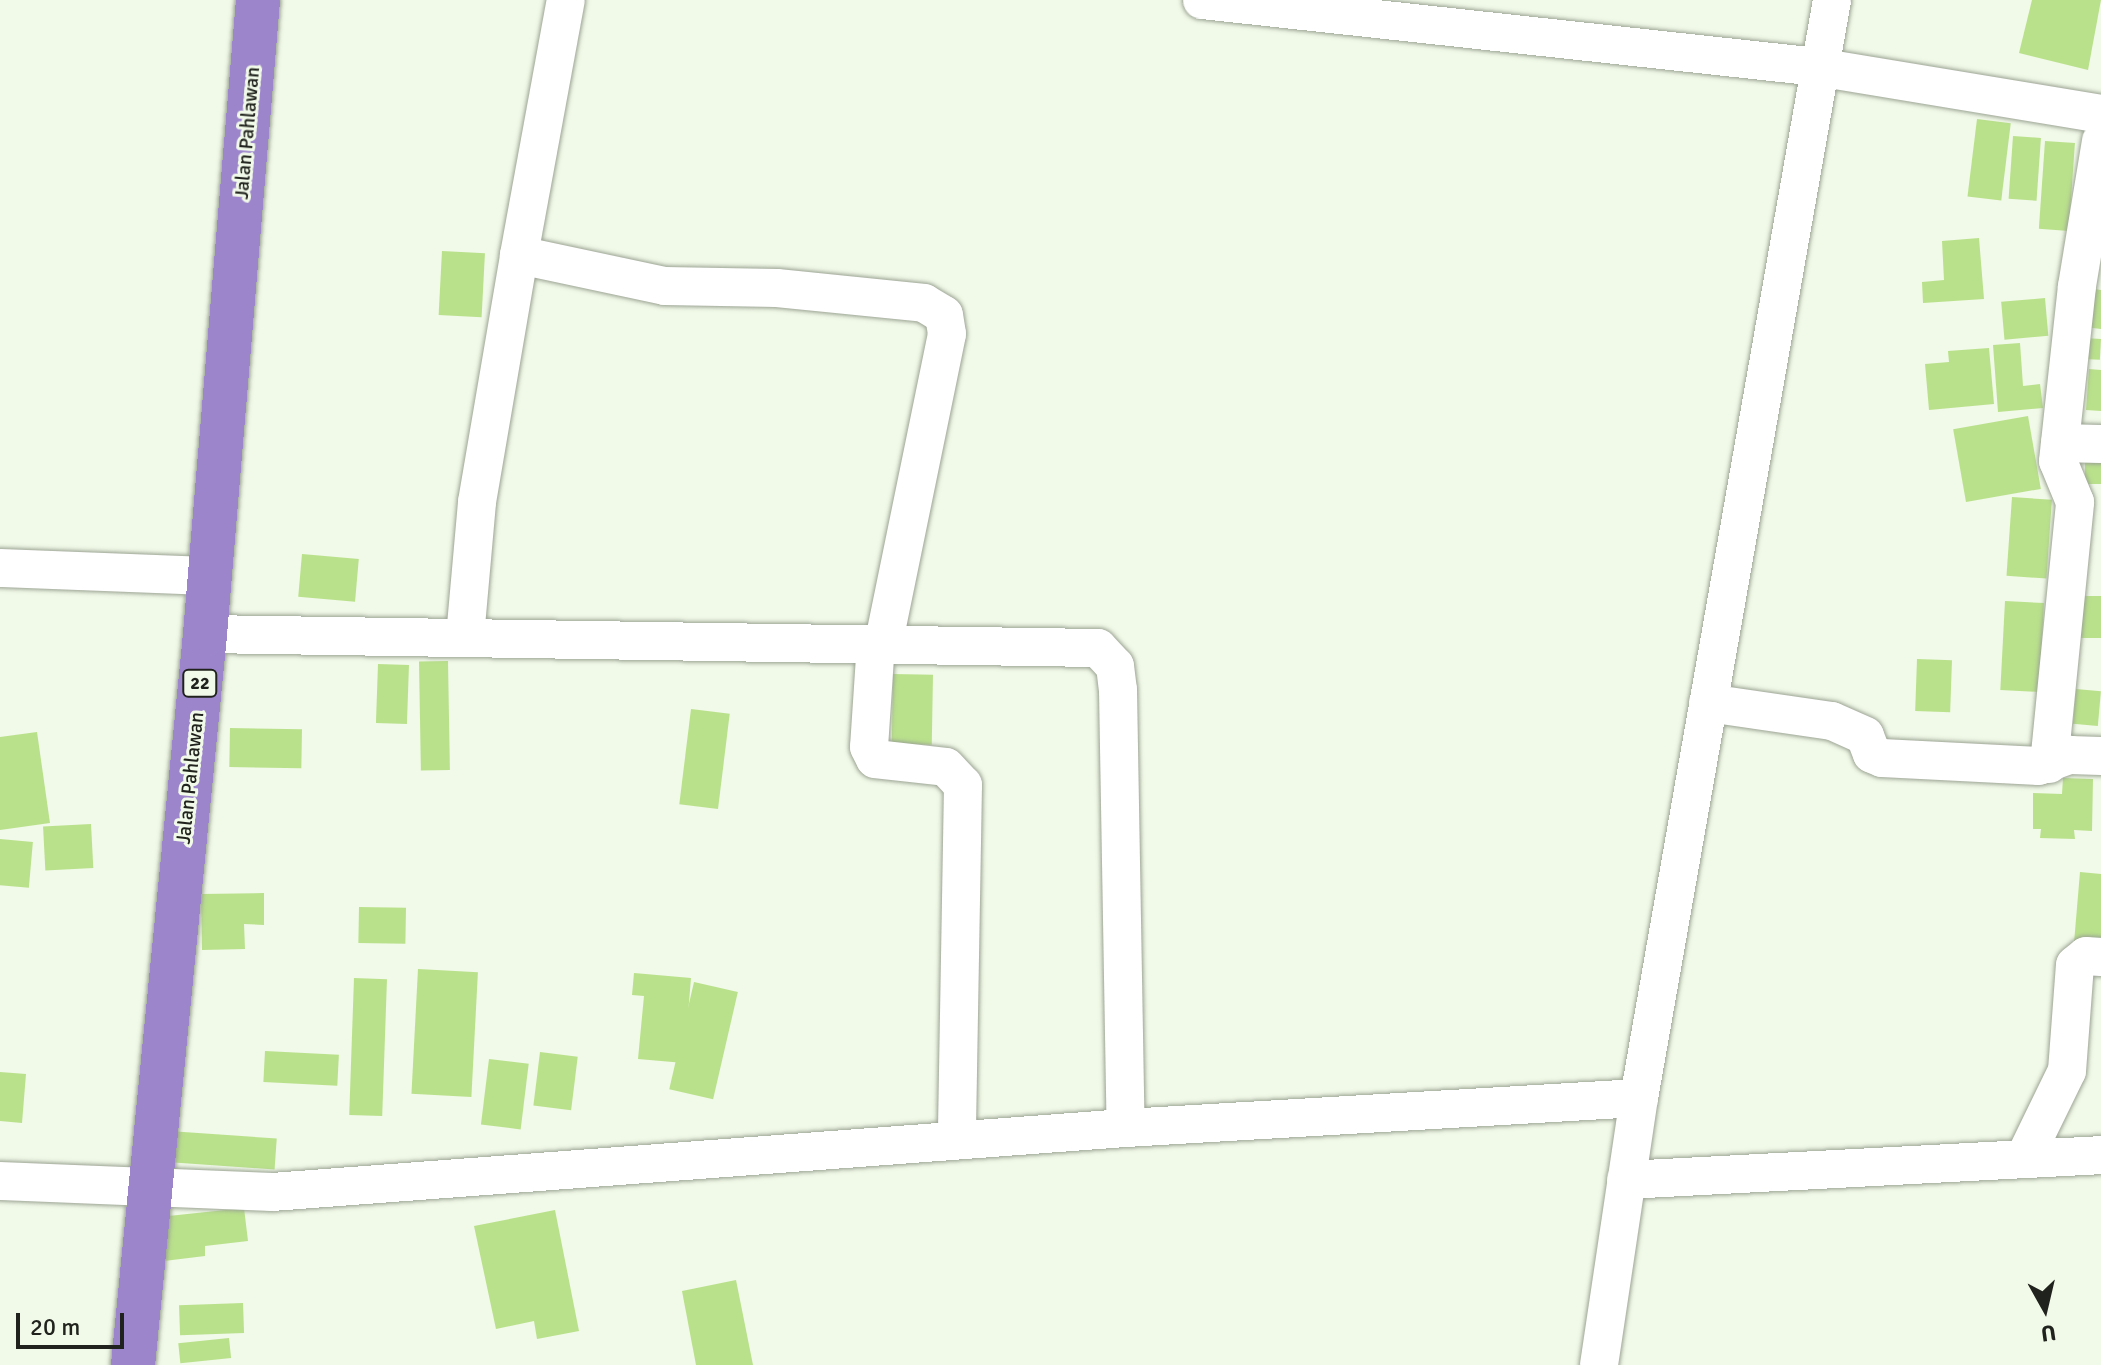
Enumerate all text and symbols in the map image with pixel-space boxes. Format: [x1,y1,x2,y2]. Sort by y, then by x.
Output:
street label: Jalan Pahlawan [229,66,265,200]
road number: 22 [182,669,218,697]
street label: Jalan Pahlawan [171,711,209,845]
north arrow [2005,1269,2085,1349]
scale bar [20,1297,128,1347]
text: 20 m [30,1312,80,1342]
text: U [2039,1319,2058,1348]

